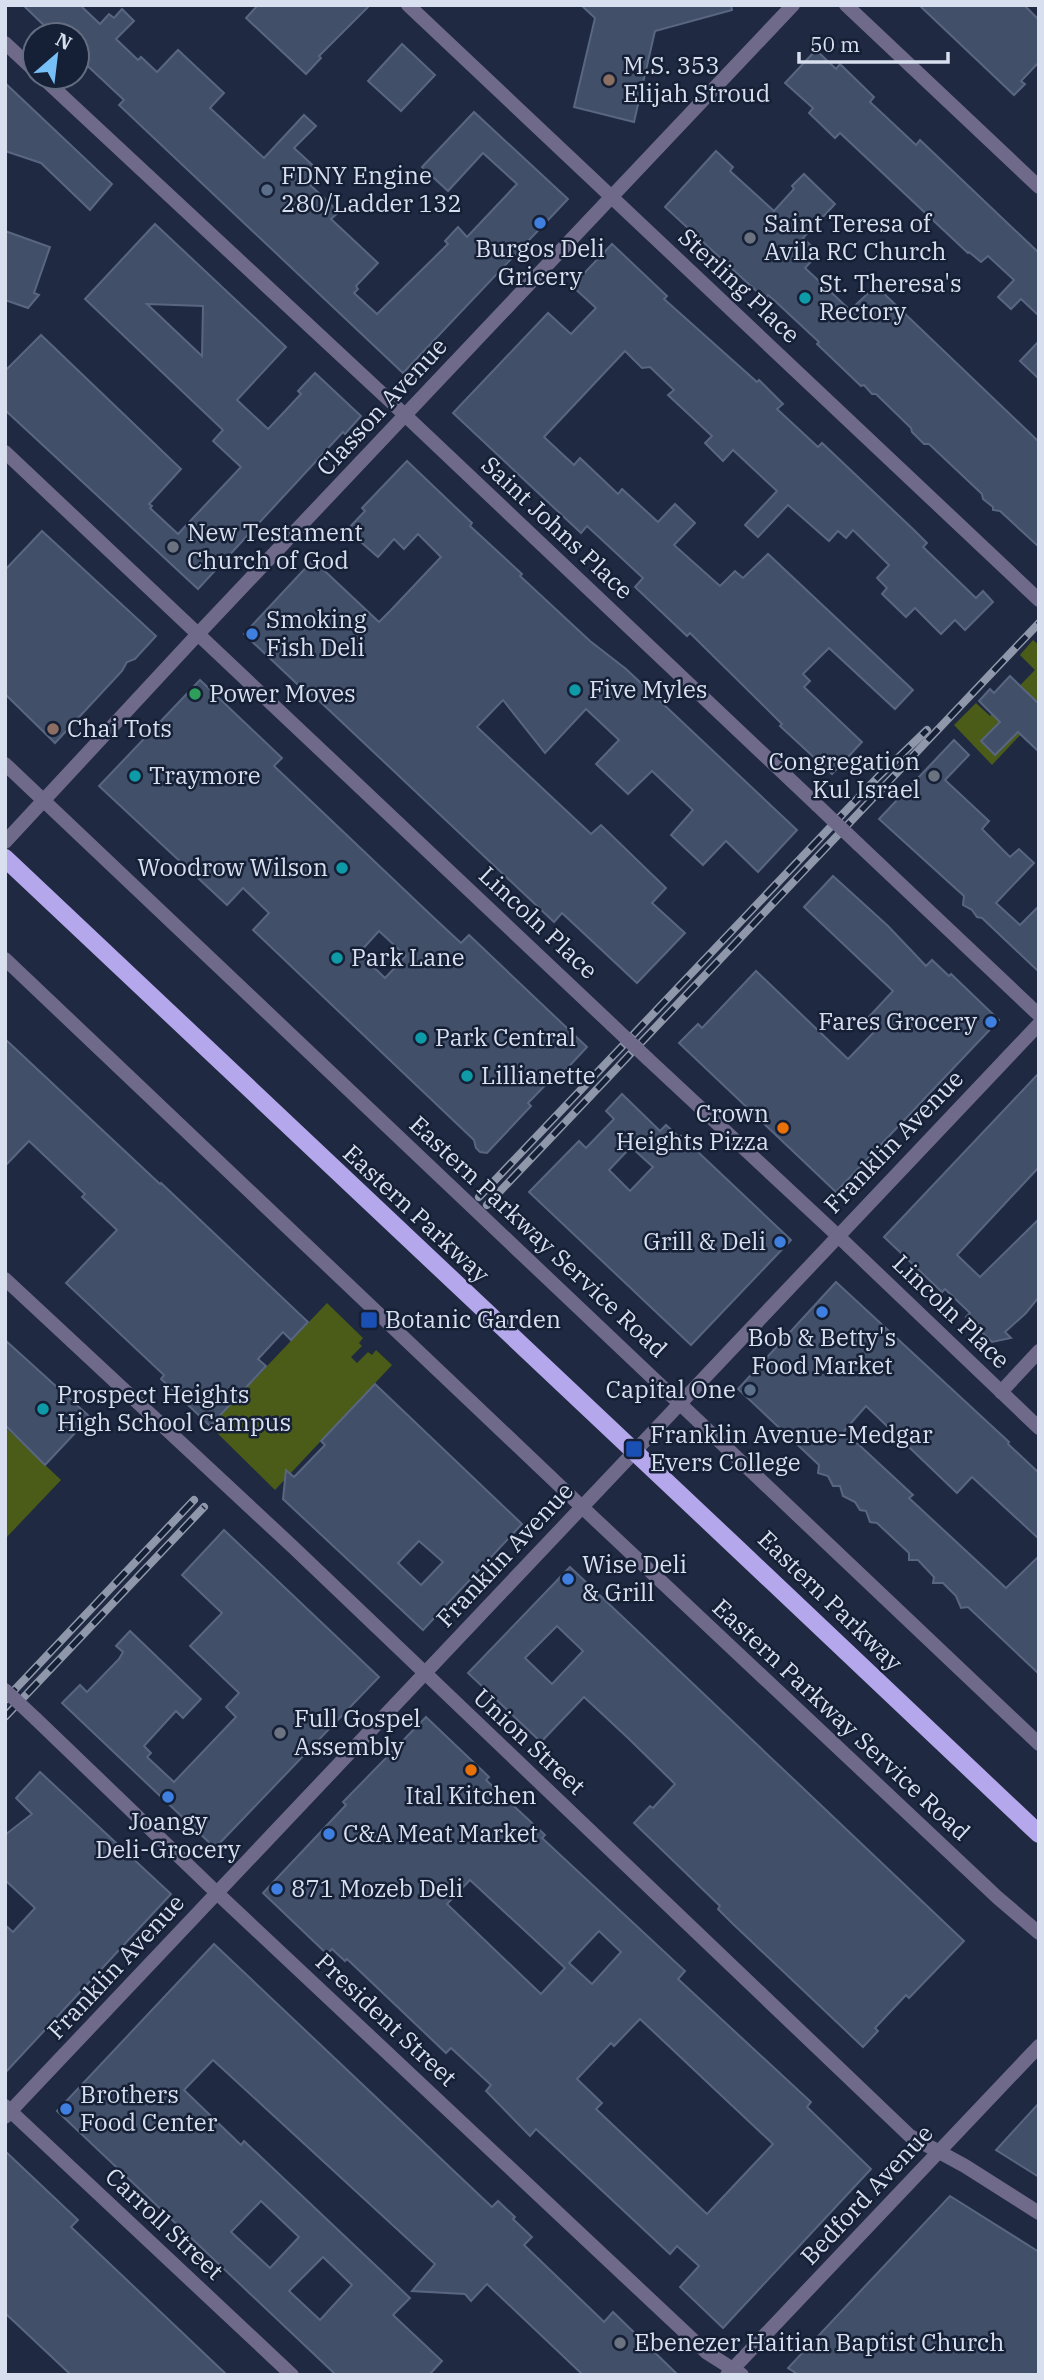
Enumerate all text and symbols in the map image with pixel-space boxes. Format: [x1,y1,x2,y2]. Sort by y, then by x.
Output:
north arrow [21,21,91,91]
scale bar [799,21,948,65]
text: N [52,27,76,55]
text: 50 m [810,30,860,58]
place label: M.S. 353 Elijah Stroud [623,49,770,109]
marker: M.S. 353 Elijah Stroud [601,72,617,88]
place label: FDNY Engine 280/Ladder 132 [281,159,462,219]
marker: FDNY Engine 280/Ladder 132 [259,182,275,198]
place label: Saint Teresa of Avila RC Church [764,207,947,267]
marker: Burgos Deli Gricery [532,215,548,231]
street label: Sterling Place [672,221,807,350]
marker: Saint Teresa of Avila RC Church [742,230,758,246]
place label: Burgos Deli Gricery [475,232,605,292]
place label: St. Theresa's Rectory [819,267,962,327]
marker: St. Theresa's Rectory [797,290,813,306]
street label: Classon Avenue [309,330,454,482]
street label: Saint Johns Place [475,449,640,606]
place label: New Testament Church of God [187,516,363,576]
marker: New Testament Church of God [165,539,181,555]
place label: Smoking Fish Deli [266,603,367,663]
marker: Smoking Fish Deli [244,626,260,642]
place label: Five Myles [589,673,708,705]
place label: Power Moves [209,677,356,709]
marker: Five Myles [567,682,583,698]
marker: Power Moves [187,686,203,702]
place label: Chai Tots [67,712,172,744]
marker: Chai Tots [45,721,61,737]
place label: Congregation Kul Israel [768,745,920,805]
place label: Traymore [149,759,261,791]
marker: Traymore [127,768,143,784]
marker: Congregation Kul Israel [926,768,942,784]
place label: Woodrow Wilson [137,851,328,883]
street label: Lincoln Place [472,859,605,986]
marker: Woodrow Wilson [334,860,350,876]
place label: Park Lane [351,941,465,973]
marker: Park Lane [329,950,345,966]
place label: Fares Grocery [818,1005,977,1037]
marker: Fares Grocery [983,1014,999,1030]
place label: Park Central [435,1021,576,1053]
marker: Park Central [413,1030,429,1046]
place label: Lillianette [481,1059,596,1091]
street label: Franklin Avenue [817,1063,970,1220]
marker: Lillianette [459,1068,475,1084]
place label: Crown Heights Pizza [616,1097,769,1157]
street label: Eastern Parkway Service Road [403,1108,674,1364]
marker: Crown Heights Pizza [775,1120,791,1136]
street label: Eastern Parkway [336,1137,497,1290]
place label: Grill & Deli [643,1225,766,1257]
marker: Grill & Deli [772,1234,788,1250]
street label: Lincoln Place [886,1247,1017,1375]
place label: Botanic Garden [385,1303,561,1335]
marker: Bob & Betty's Food Market [814,1304,830,1320]
marker: Botanic Garden [359,1310,379,1330]
place label: Bob & Betty's Food Market [748,1321,896,1381]
place label: Capital One [606,1373,736,1405]
place label: Prospect Heights High School Campus [57,1378,291,1438]
marker: Capital One [742,1382,758,1398]
marker: Prospect Heights High School Campus [35,1401,51,1417]
place label: Franklin Avenue-Medgar Evers College [650,1418,933,1478]
marker: Franklin Avenue-Medgar Evers College [624,1439,644,1459]
street label: Franklin Avenue [429,1475,580,1634]
street label: Eastern Parkway [751,1523,910,1678]
place label: Wise Deli & Grill [582,1548,687,1608]
marker: Wise Deli & Grill [560,1571,576,1587]
street label: Eastern Parkway Service Road [706,1591,977,1847]
street label: Union Street [467,1681,593,1802]
place label: Full Gospel Assembly [294,1702,421,1762]
marker: Full Gospel Assembly [272,1725,288,1741]
marker: Ital Kitchen [463,1762,479,1778]
place label: Ital Kitchen [405,1779,537,1811]
marker: Joangy Deli-Grocery [160,1789,176,1805]
place label: Joangy Deli-Grocery [95,1805,241,1865]
place label: C&A Meat Market [343,1817,538,1849]
marker: C&A Meat Market [321,1826,337,1842]
place label: 871 Mozeb Deli [291,1872,463,1904]
marker: 871 Mozeb Deli [269,1881,285,1897]
street label: Franklin Avenue [40,1887,191,2046]
street label: President Street [309,1946,464,2093]
place label: Brothers Food Center [80,2078,218,2138]
marker: Brothers Food Center [58,2101,74,2117]
street label: Bedford Avenue [793,2117,940,2271]
street label: Carroll Street [99,2160,231,2286]
place label: Ebenezer Haitian Baptist Church [634,2326,1004,2358]
marker: Ebenezer Haitian Baptist Church [612,2335,628,2351]

